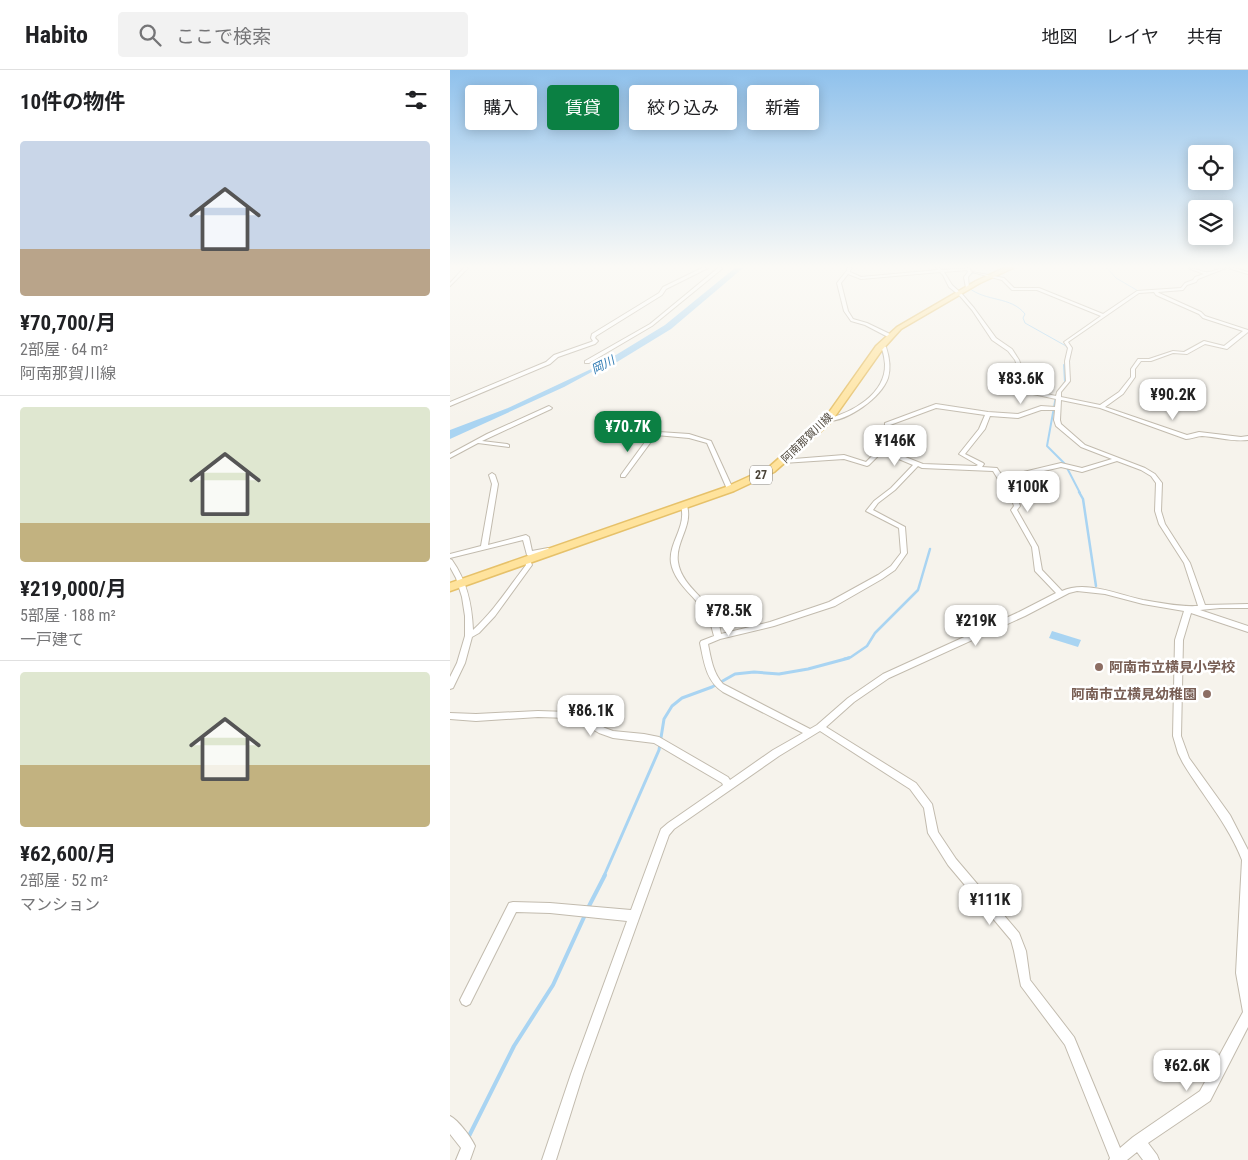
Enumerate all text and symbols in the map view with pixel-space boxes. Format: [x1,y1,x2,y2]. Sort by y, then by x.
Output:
search box [118,12,468,57]
text: Habito [25,21,88,49]
icon: search [136,21,164,49]
text: ここで検索 [176,25,271,48]
text: 地図 [1042,26,1078,47]
text: レイヤ [1106,26,1159,47]
text: 共有 [1187,26,1223,47]
chip: 購入 [465,85,537,130]
chip: 賃貸 [547,85,619,130]
chip: 絞り込み [629,85,737,130]
chip: 新着 [747,85,819,130]
icon: filters [402,86,430,114]
text: 10件の物件 [20,90,125,114]
map controls [1188,145,1233,245]
button: locate [1188,145,1233,190]
icon: home [180,174,270,264]
button: layers [1188,200,1233,245]
text: ¥70,700/月 [20,311,116,335]
text: 2部屋 · 64 m² [20,340,108,359]
water label: 岡川 [589,352,619,377]
pin: ¥83.6K [980,362,1062,405]
text: 阿南那賀川線 [20,364,116,383]
text: ¥83.6K [998,369,1044,388]
pin: ¥90.2K [1132,378,1214,421]
text: ¥90.2K [1150,385,1196,404]
pin: ¥70.7K [587,410,669,453]
street label: 阿南那賀川線 [779,410,835,466]
text: ¥70.7K [605,417,651,436]
pin: ¥146K [860,424,930,467]
text: ¥146K [875,431,915,450]
icon: home [180,439,270,529]
road number: 27 [750,466,772,484]
pin: ¥100K [993,470,1063,513]
text: ¥100K [1008,477,1048,496]
text: ¥219,000/月 [20,577,127,601]
pin: ¥78.5K [688,594,770,637]
text: ¥78.5K [706,601,752,620]
pin: ¥219K [941,604,1011,647]
text: 5部屋 · 188 m² [20,606,116,625]
text: ¥219K [956,611,996,630]
text: 一戸建て [20,630,84,649]
place label: 阿南市立横見小学校 [1109,659,1235,675]
marker: 阿南市立横見小学校 [1093,661,1105,673]
place label: 阿南市立横見幼稚園 [1071,686,1197,702]
marker: 阿南市立横見幼稚園 [1201,688,1213,700]
pin: ¥86.1K [550,694,632,737]
text: ¥86.1K [568,701,614,720]
icon: home [180,704,270,794]
text: ¥62,600/月 [20,842,116,866]
text: 2部屋 · 52 m² [20,871,108,890]
pin: ¥111K [955,884,1025,926]
text: ¥111K [970,890,1010,909]
text: マンション [20,895,100,914]
pin: ¥62.6K [1146,1050,1228,1092]
text: ¥62.6K [1164,1056,1210,1075]

